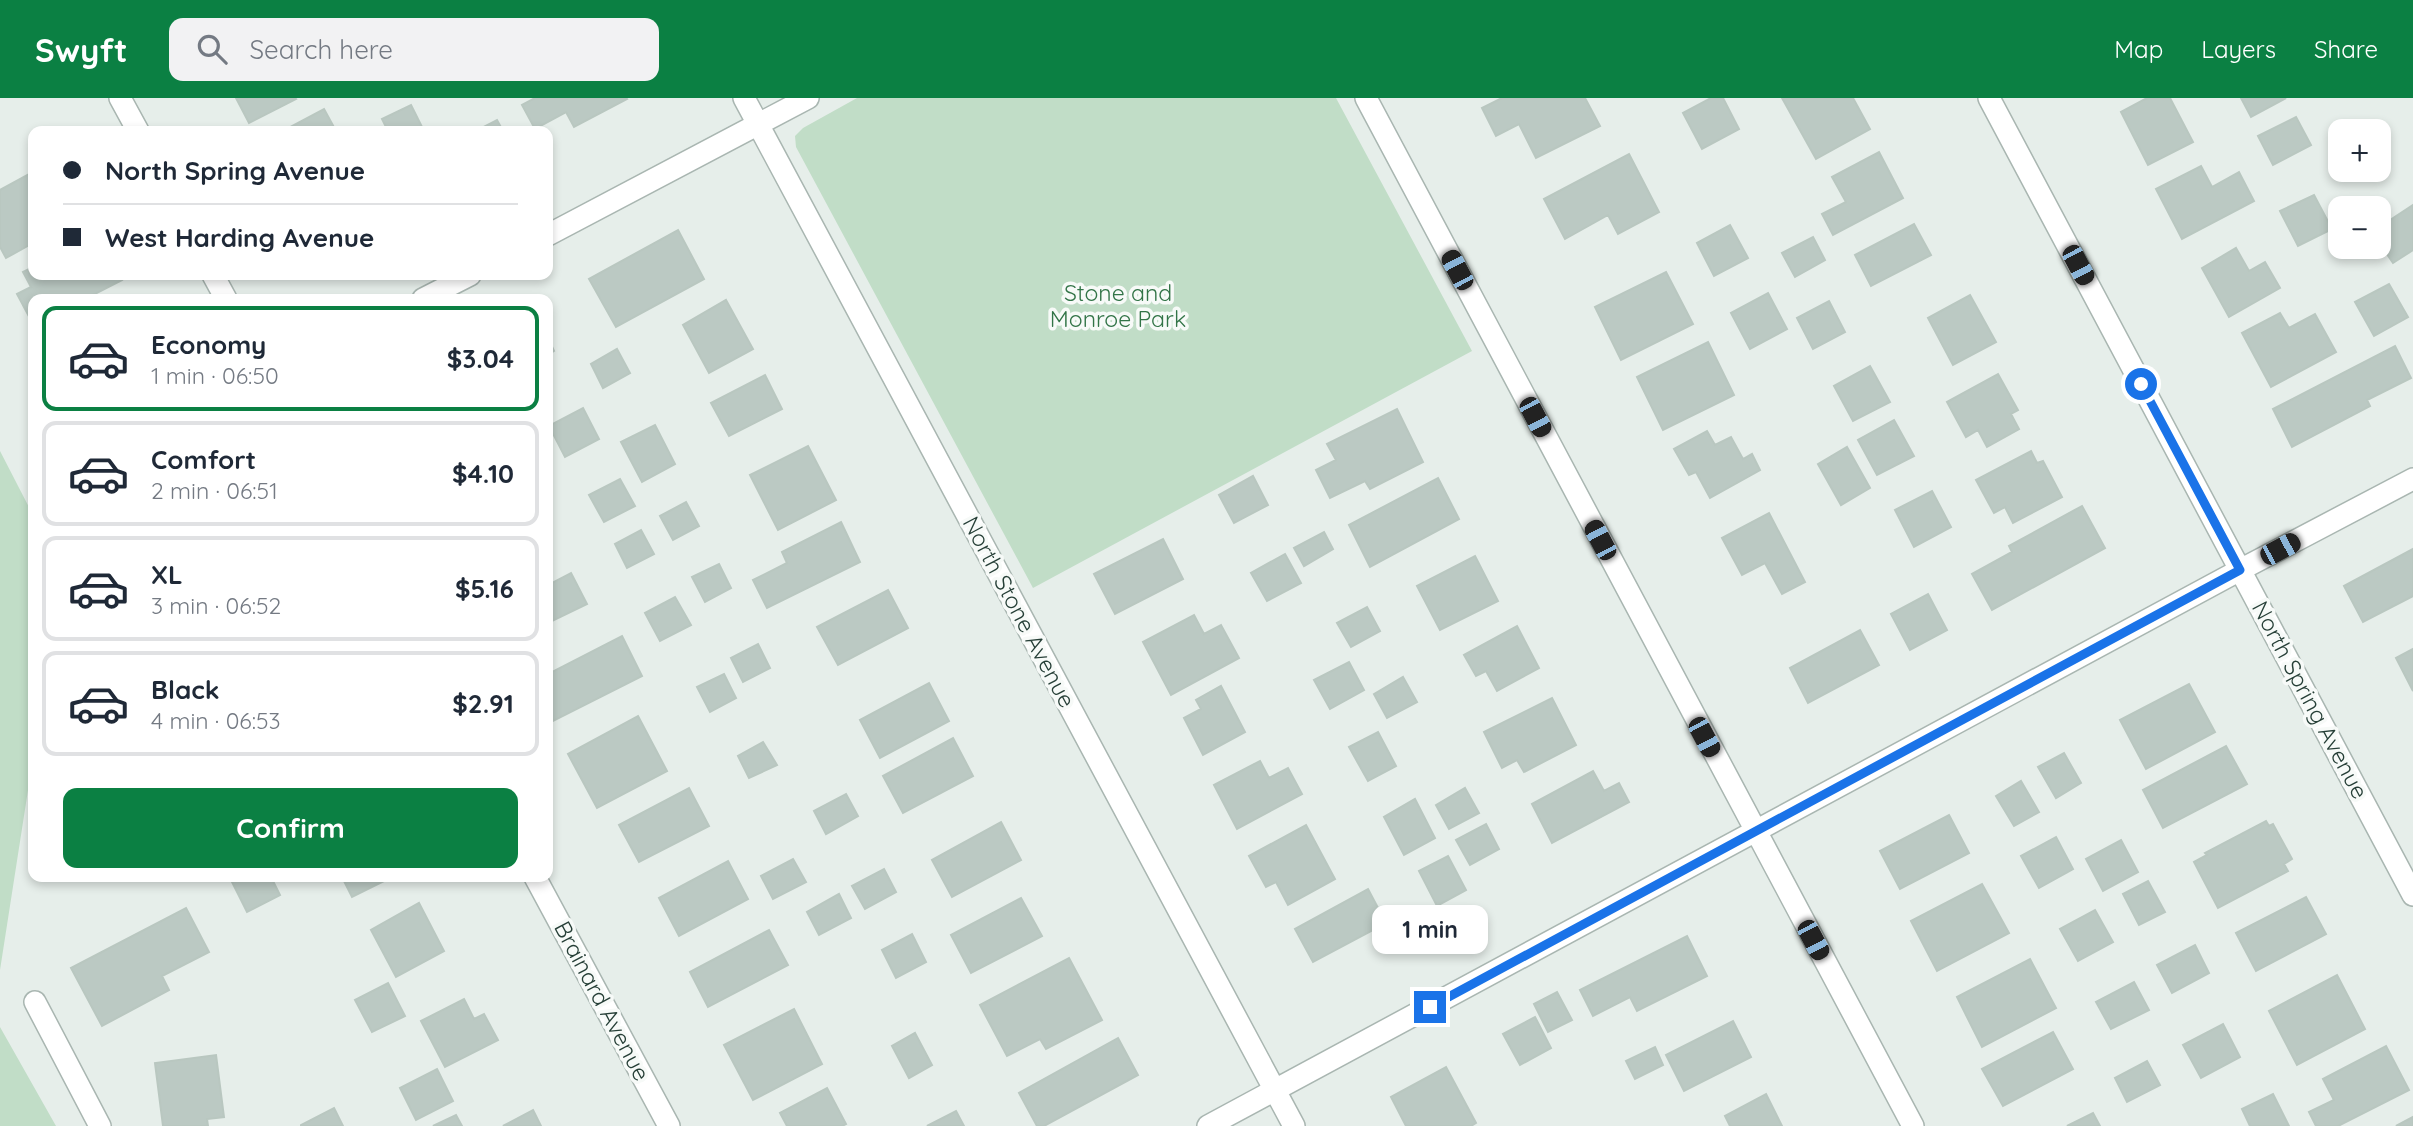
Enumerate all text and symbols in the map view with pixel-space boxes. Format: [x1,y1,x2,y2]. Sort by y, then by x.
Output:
search box [169,18,659,81]
text: Swyft [35,29,127,70]
icon: search [193,30,231,68]
text: Search here [249,33,393,66]
text: Map [2114,34,2163,64]
text: Layers [2201,34,2276,64]
text: Share [2314,34,2378,64]
map controls [2328,119,2391,259]
button: + [2328,119,2391,182]
text: North Spring Avenue [105,154,365,187]
button: − [2328,196,2391,259]
text: West Harding Avenue [105,221,374,254]
car [2059,242,2098,288]
car [1438,247,1477,293]
park label: Stone and Monroe Park [1050,278,1186,333]
icon: car [67,327,130,390]
text: Economy [151,328,266,361]
text: $3.04 [447,342,514,375]
text: 1 min · 06:50 [151,361,279,390]
route start [2125,368,2157,400]
car [1516,394,1555,440]
icon: car [67,442,130,505]
text: Comfort [151,443,256,476]
text: $4.10 [452,457,514,490]
text: 2 min · 06:51 [151,476,278,505]
street label: North Stone Avenue [957,511,1082,712]
car [1581,517,1620,563]
car [2257,530,2304,568]
icon: car [67,557,130,620]
text: XL [151,558,183,591]
text: $5.16 [455,572,514,605]
text: 3 min · 06:52 [151,591,281,620]
street label: North Spring Avenue [2246,596,2375,804]
icon: car [67,672,130,735]
text: Black [151,673,220,706]
text: $2.91 [452,687,514,720]
text: 4 min · 06:53 [151,706,281,735]
car [1685,714,1724,760]
button: Confirm [63,788,518,868]
callout: 1 min [1372,906,1488,954]
text: 1 min [1402,915,1458,944]
street label: Brainard Avenue [548,916,657,1086]
car [1794,917,1833,963]
route end [1414,991,1446,1023]

